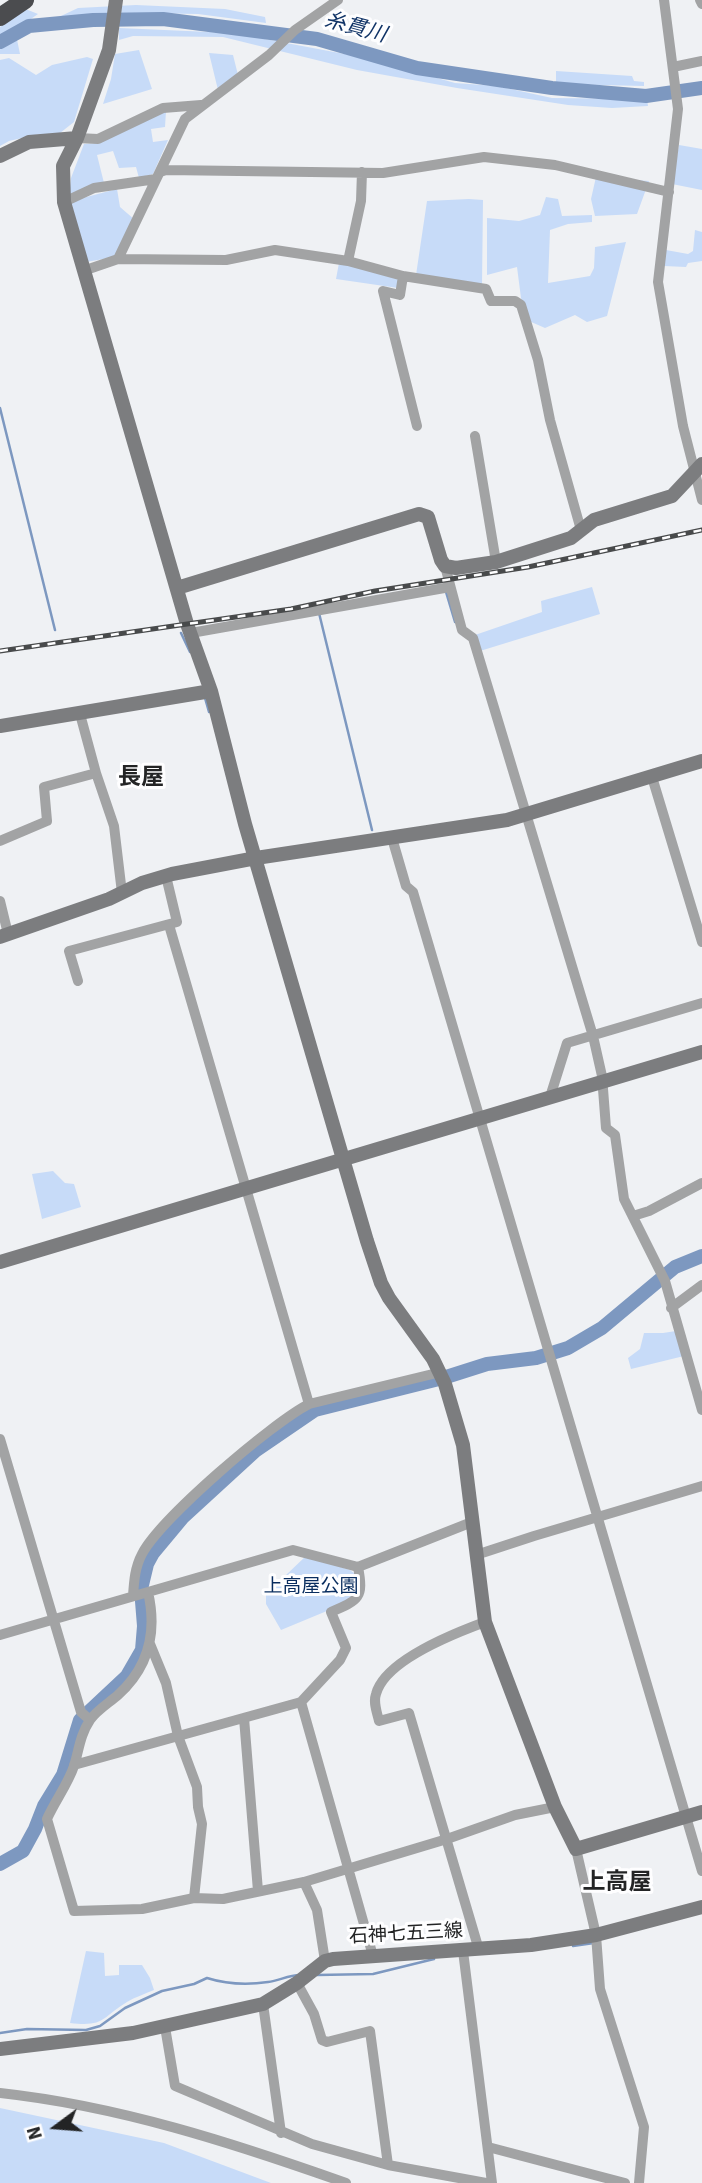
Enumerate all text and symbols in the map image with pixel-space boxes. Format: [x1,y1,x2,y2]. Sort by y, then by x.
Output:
water label: 糸貫川 [321,9,389,49]
district label: 長屋 [118,765,164,793]
park label: 上高屋公園 [264,1577,358,1599]
district label: 上高屋 [583,1870,651,1898]
street label: 石神七五三線 [348,1921,464,1949]
north arrow [21,2092,91,2162]
text: N [21,2123,50,2143]

